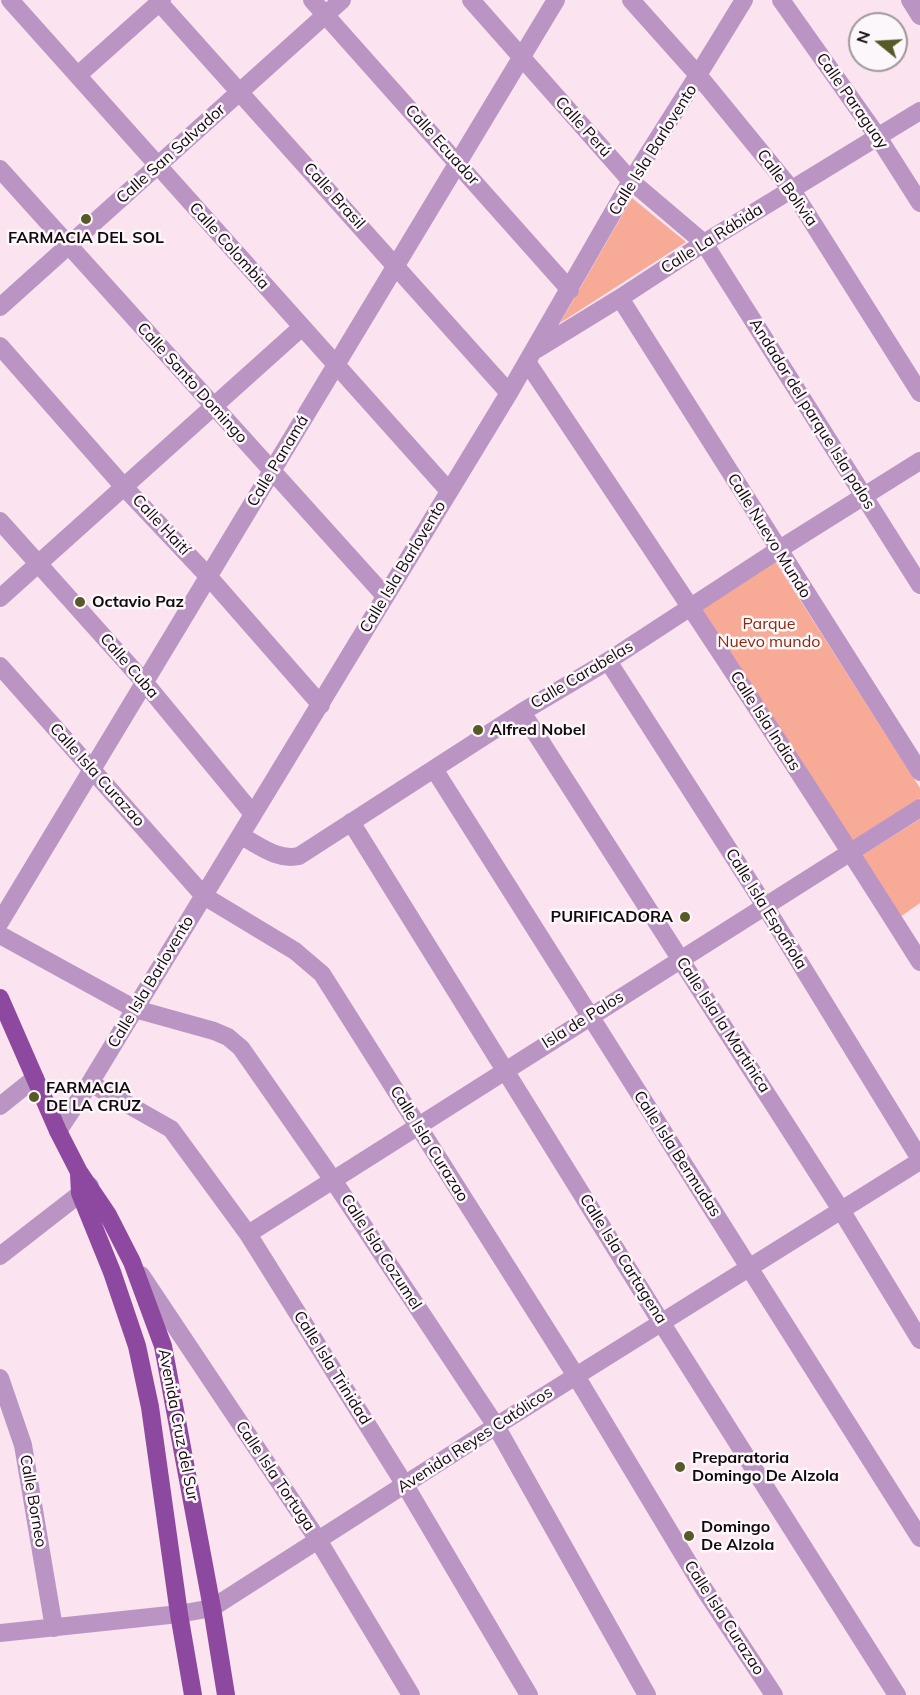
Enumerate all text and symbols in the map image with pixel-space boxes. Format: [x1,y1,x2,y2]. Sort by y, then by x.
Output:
north arrow [848,12,908,72]
text: N [851,28,874,46]
street label: Calle Paraguay [812,49,892,153]
street label: Calle Isla Barlovento [605,81,701,219]
street label: Calle Perú [551,93,615,161]
street label: Calle San Salvador [113,100,229,208]
street label: Calle Ecuador [401,101,483,189]
street label: Calle Bolivia [753,146,821,230]
street label: Calle Brasil [299,159,369,233]
street label: Calle Colombia [185,199,273,293]
street label: Calle La Rábida [657,200,767,278]
marker: FARMACIA DEL SOL [79,212,93,226]
place label: FARMACIA DEL SOL [8,228,164,248]
street label: Andador del parque Isla palos [745,315,879,513]
street label: Calle Santo Domingo [133,319,251,447]
street label: Calle Panamá [243,412,313,510]
street label: Calle Nuevo Mundo [723,470,815,602]
street label: Calle Haití [128,491,194,559]
street label: Calle Isla Barlovento [356,497,450,637]
place label: Octavio Paz [92,592,184,612]
marker: Octavio Paz [73,595,87,609]
park label: Parque Nuevo mundo [718,614,820,652]
street label: Calle Cuba [96,630,162,702]
street label: Calle Carabelas [527,637,637,713]
street label: Calle Isla Indias [726,668,804,774]
street label: Calle Isla Curazao [45,719,149,831]
place label: Alfred Nobel [490,720,586,740]
marker: Alfred Nobel [471,723,485,737]
street label: Calle Isla Española [721,845,811,973]
place label: PURIFICADORA [551,907,673,927]
marker: PURIFICADORA [678,910,692,924]
street label: Calle Isla Barlovento [104,912,198,1052]
street label: Calle Isla la Martinica [672,954,774,1096]
street label: Isla de Palos [539,987,627,1053]
place label: FARMACIA DE LA CRUZ [46,1078,141,1116]
street label: Calle Isla Curazao [386,1083,472,1205]
street label: Calle Isla Bermudas [629,1087,725,1221]
marker: FARMACIA DE LA CRUZ [27,1090,41,1104]
street label: Calle Isla Cozumel [336,1191,426,1313]
street label: Calle Isla Cartagena [575,1191,671,1327]
street label: Calle Isla Trinidad [289,1308,375,1428]
street label: Avenida Cruz del Sur [154,1347,202,1503]
street label: Avenida Reyes Católicos [394,1383,556,1497]
street label: Calle Isla Tortuga [231,1417,319,1535]
place label: Preparatoria Domingo De Alzola [692,1448,839,1486]
street label: Calle Borneo [15,1453,51,1549]
marker: Preparatoria Domingo De Alzola [673,1460,687,1474]
place label: Domingo De Alzola [701,1517,774,1555]
marker: Domingo De Alzola [682,1529,696,1543]
street label: Calle Isla Curazao [680,1557,768,1679]

